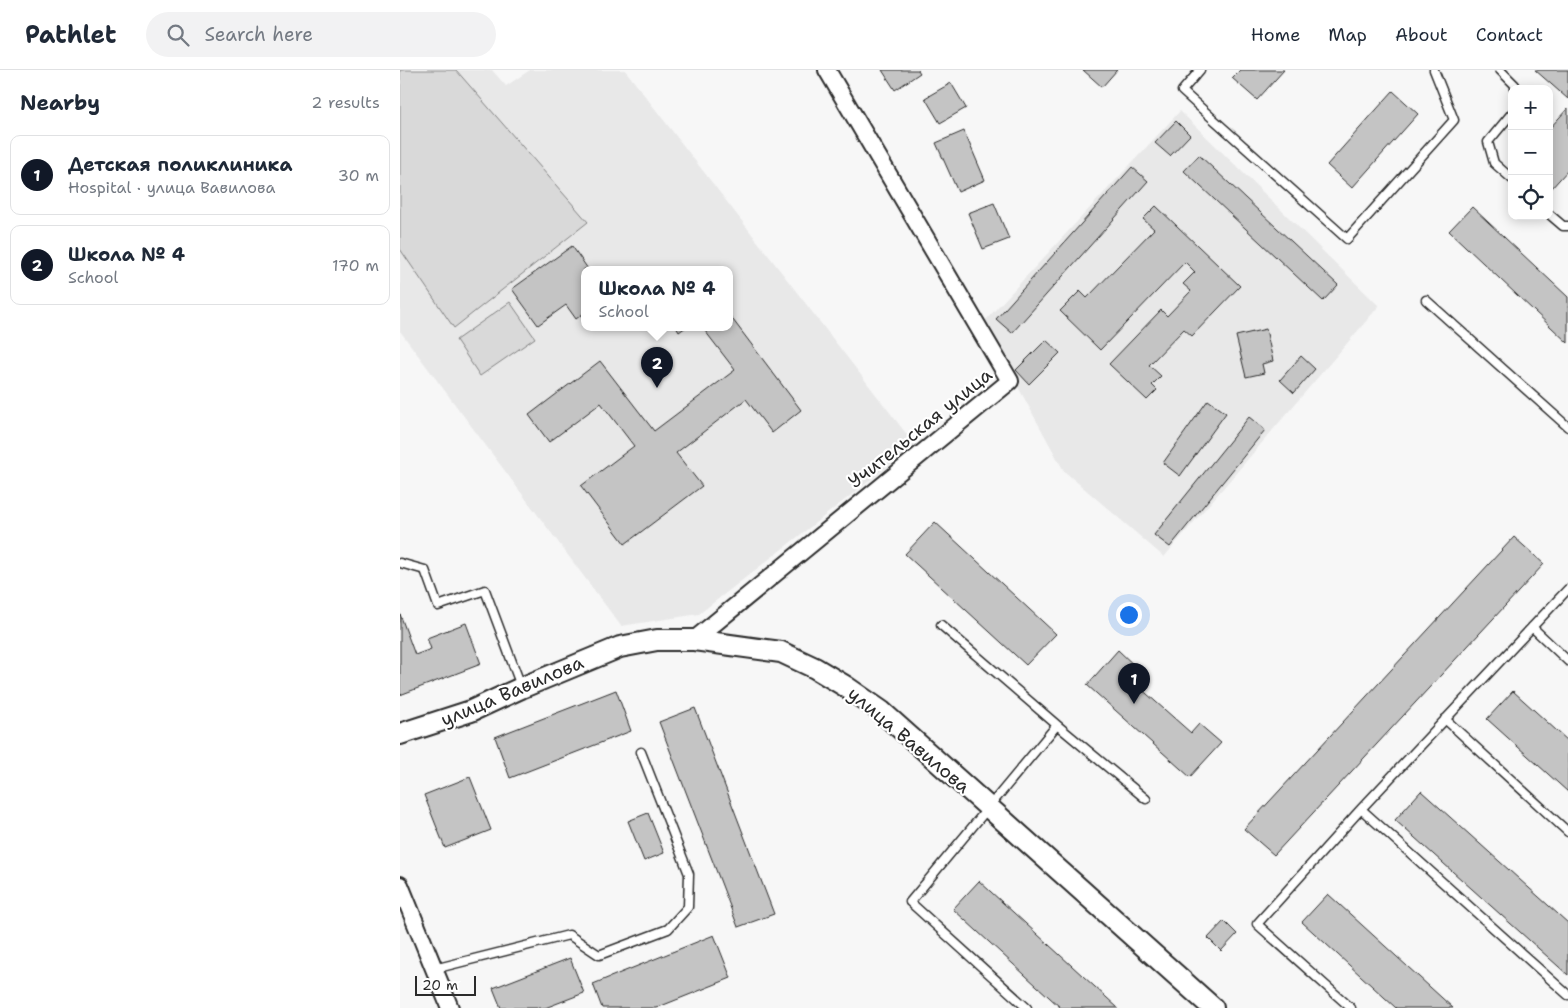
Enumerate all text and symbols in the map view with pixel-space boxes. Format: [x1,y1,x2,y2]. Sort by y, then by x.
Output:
search box [146,12,496,57]
text: Pathlet [25,19,116,51]
icon: search [164,21,192,49]
text: Search here [204,22,313,47]
text: Home [1251,23,1300,47]
text: Map [1328,23,1367,47]
text: About [1395,23,1448,47]
text: Contact [1476,23,1543,47]
map controls [1508,85,1553,220]
button: + [1508,85,1553,130]
text: Nearby [20,89,100,117]
text: 2 results [311,92,380,113]
button: − [1508,130,1553,175]
text: Детская поликлиника [68,152,292,177]
text: 1 [33,165,41,186]
text: 30 m [338,165,379,186]
button: locate [1508,175,1553,220]
text: Hospital · улица Вавилова [68,177,275,198]
text: Школа № 4 [68,242,185,267]
text: 2 [31,255,43,276]
text: 170 m [332,255,379,276]
popup [581,266,733,331]
text: School [68,267,118,288]
text: Школа № 4 [598,276,716,301]
text: School [598,301,649,322]
pin: 2 [641,347,673,388]
street label: Учительская улица [843,362,997,494]
your location [1116,602,1142,628]
street label: улица Вавилова [437,650,587,732]
pin: 1 [1118,663,1150,704]
street label: улица Вавилова [842,681,976,799]
scale bar [415,973,476,996]
text: 20 m [422,976,458,994]

